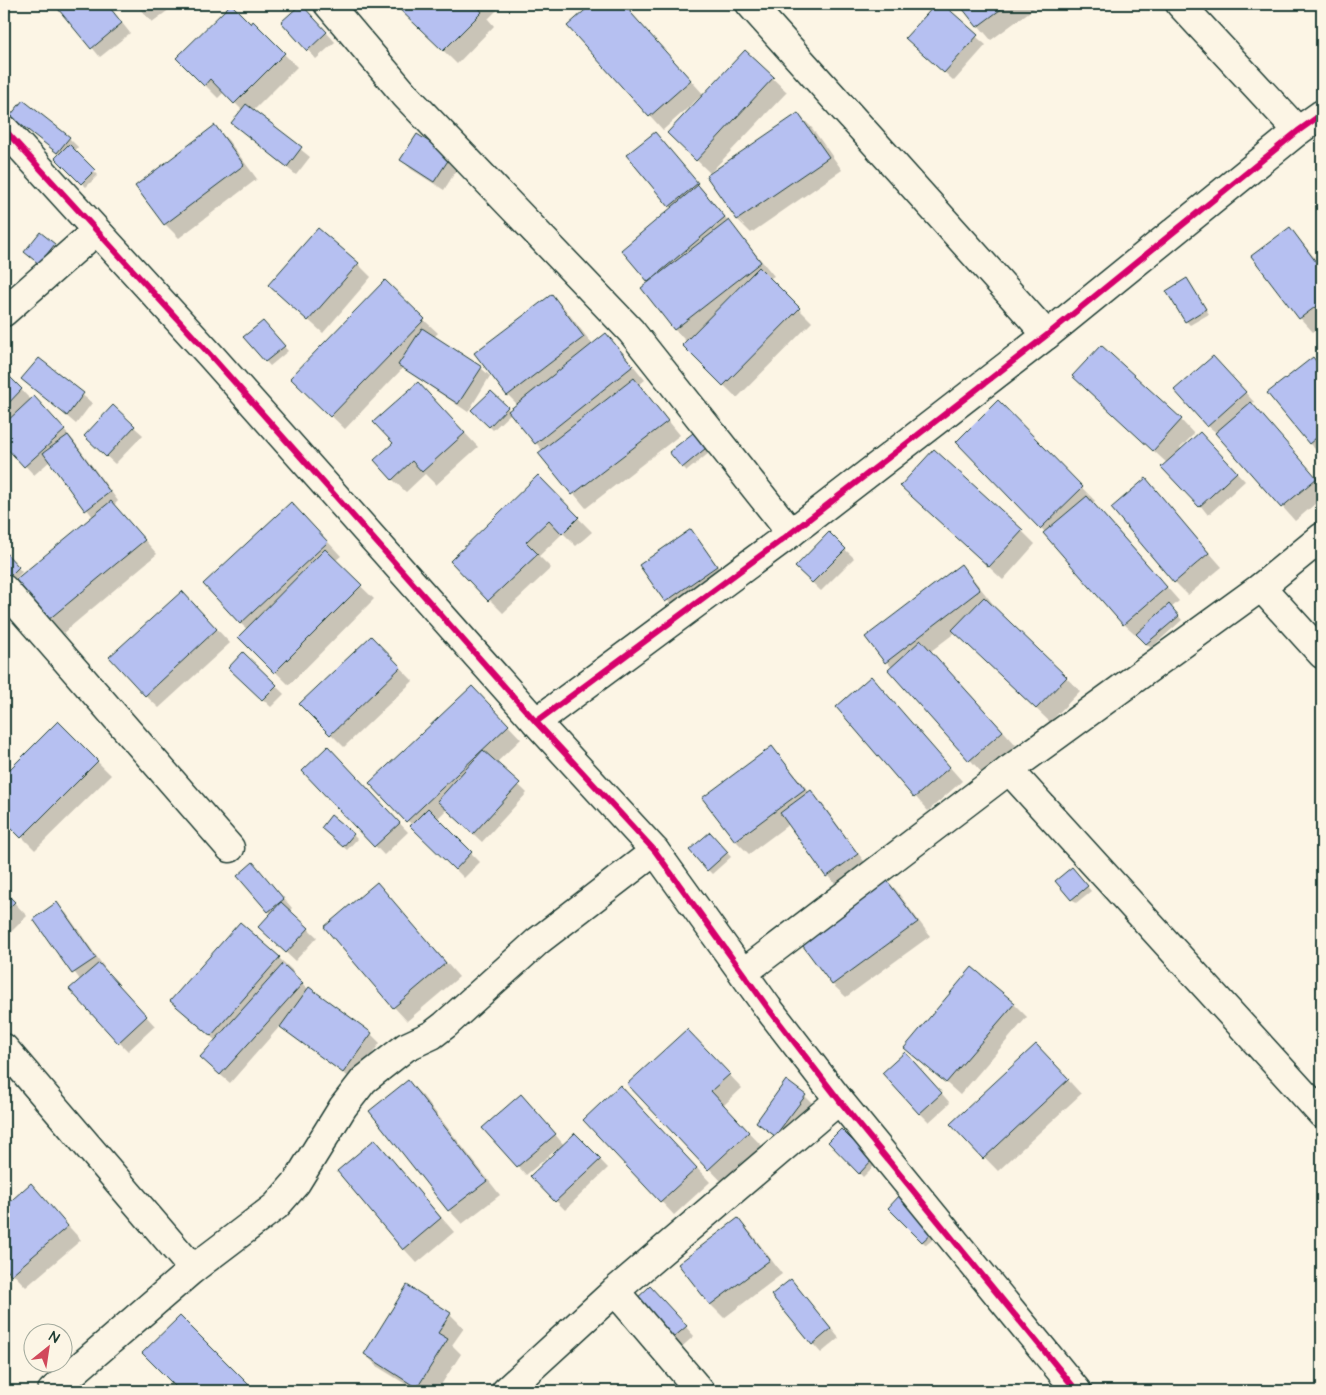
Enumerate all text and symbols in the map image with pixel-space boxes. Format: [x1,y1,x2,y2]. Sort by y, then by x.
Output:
north arrow [22,1322,72,1372]
text: N [45,1327,63,1349]

